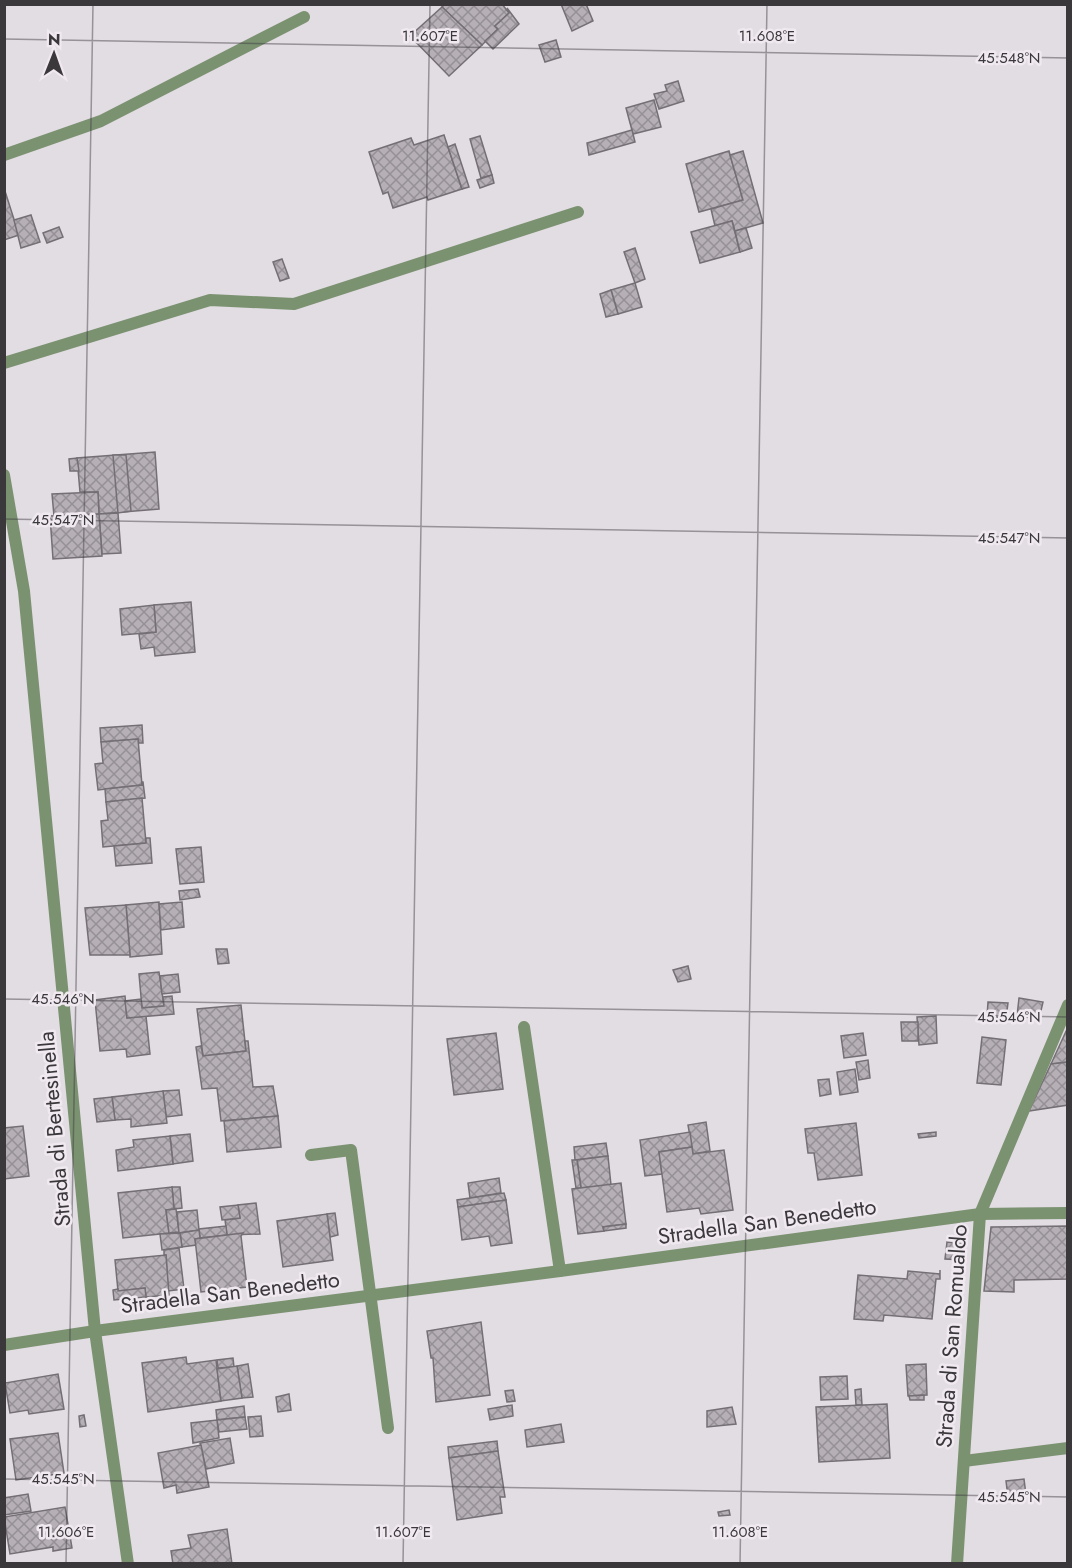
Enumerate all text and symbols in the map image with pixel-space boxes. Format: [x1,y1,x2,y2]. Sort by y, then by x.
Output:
north arrow [24,24,84,84]
text: 11.607°E [402,25,458,47]
text: 11.608°E [739,25,795,47]
text: N [48,28,61,51]
text: 45.548°N [978,47,1040,69]
text: 45.547°N [32,509,94,531]
text: 45.547°N [978,527,1040,549]
text: 45.546°N [31,988,95,1010]
text: 45.546°N [977,1006,1041,1028]
street label: Strada di Bertesinella [30,1030,78,1228]
street label: Stradella San Benedetto [656,1190,878,1252]
street label: Strada di San Romualdo [927,1223,975,1449]
street label: Stradella San Benedetto [119,1263,341,1321]
text: 45.545°N [31,1468,95,1490]
text: 45.545°N [977,1486,1041,1508]
text: 11.606°E [38,1521,94,1543]
text: 11.607°E [375,1521,431,1543]
text: 11.608°E [712,1521,768,1543]

